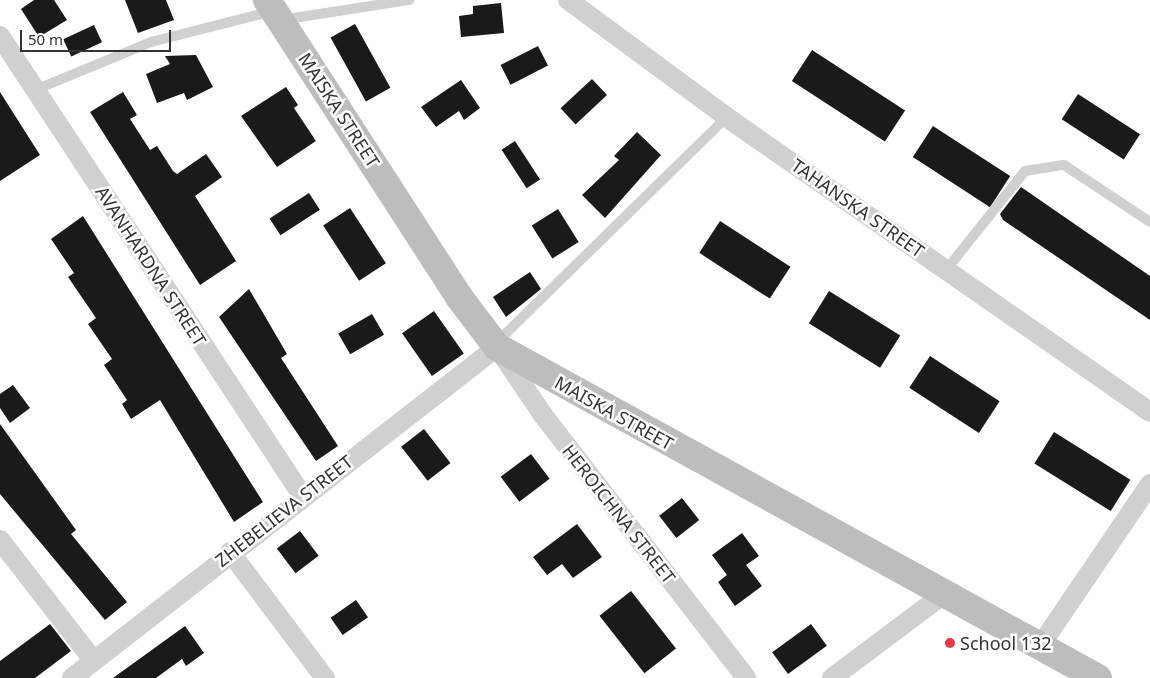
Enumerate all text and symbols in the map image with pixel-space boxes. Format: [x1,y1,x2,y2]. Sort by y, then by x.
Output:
scale bar [22,20,174,52]
text: 50 m [28,29,63,49]
street label: MAISKA STREET [294,49,384,171]
street label: TAHANSKA STREET [787,154,929,262]
street label: AVANHARDNA STREET [91,182,211,350]
street label: MAISKA STREET [551,371,677,455]
street label: HEROICHNA STREET [558,440,680,588]
street label: ZHEBELIEVA STREET [211,451,357,571]
place label: School 132 [960,632,1052,654]
marker: School 132 [944,637,956,649]

